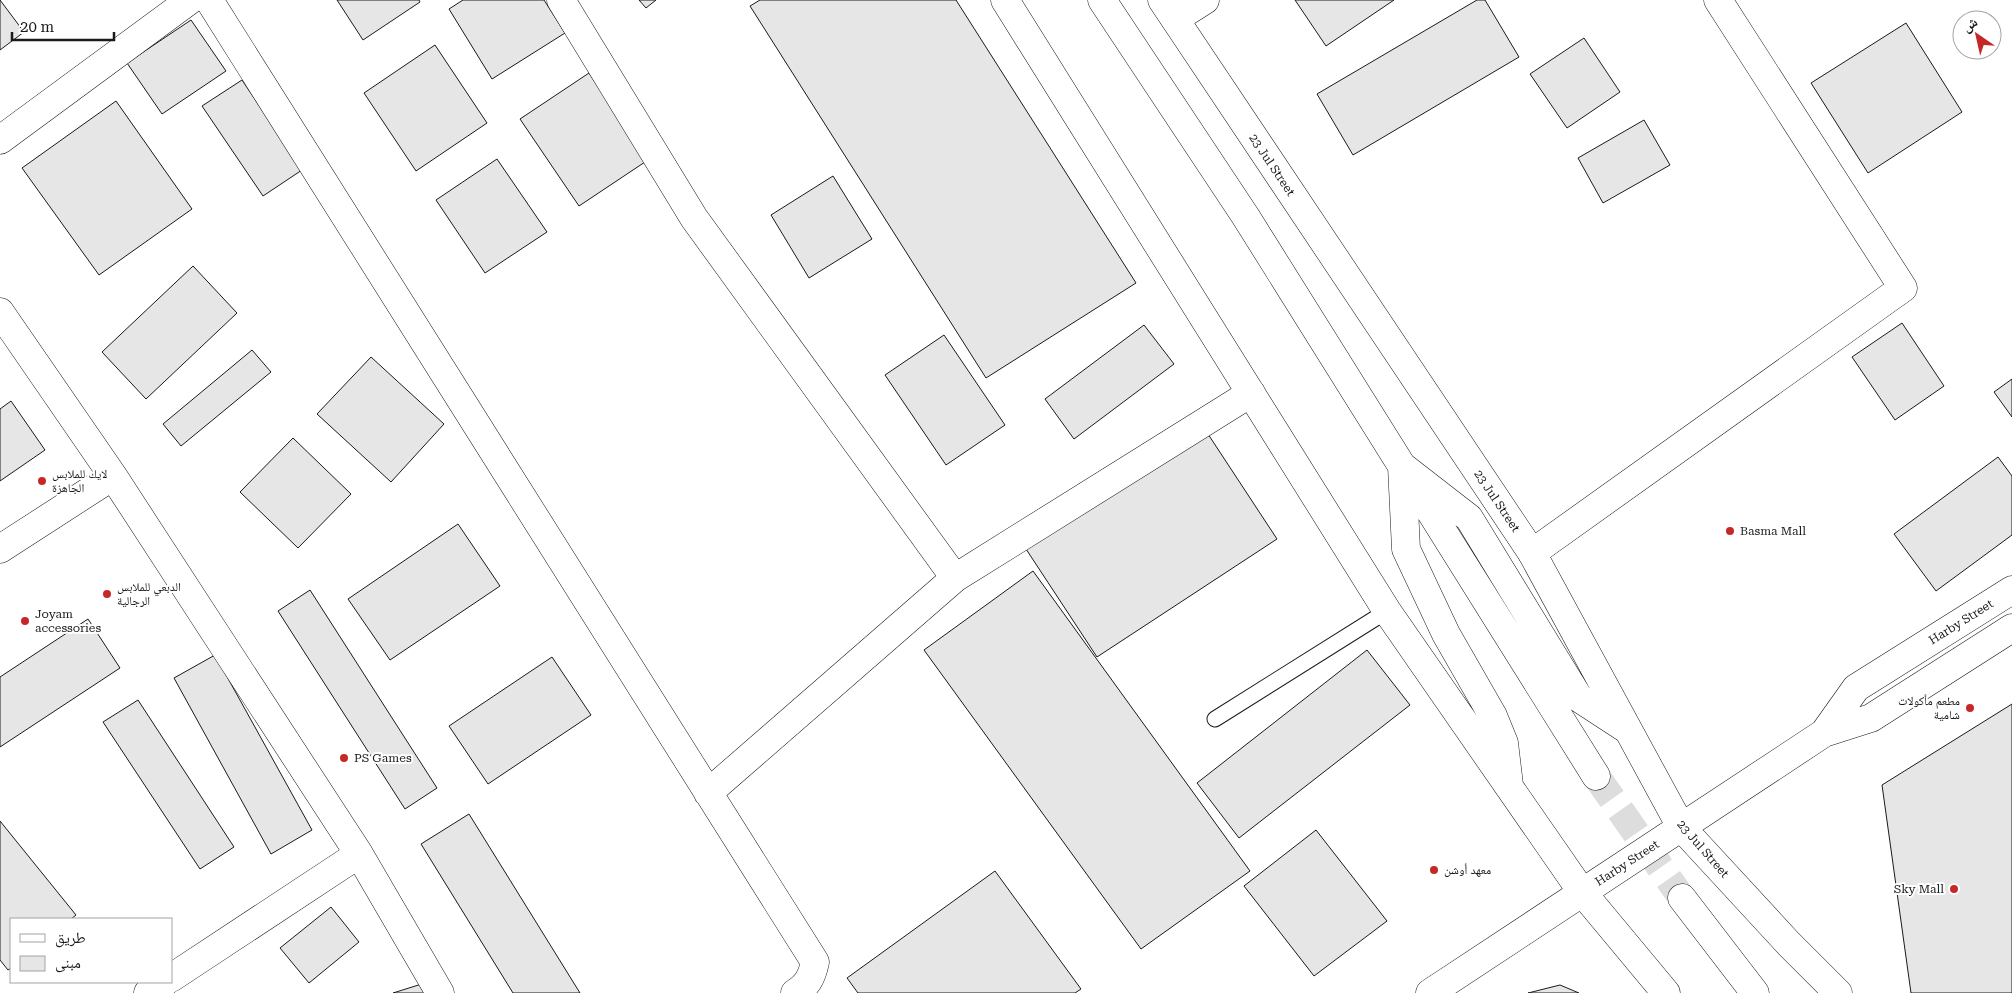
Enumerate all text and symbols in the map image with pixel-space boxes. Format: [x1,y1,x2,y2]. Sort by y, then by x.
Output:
scale bar [12,10,115,42]
north arrow [1952,10,2002,60]
text: ش [1959,13,1981,36]
text: 20 m [20,18,55,36]
street label: 23 Jul Street [1246,131,1298,199]
place label: لايك للملابس الجاهزة [52,467,107,495]
street label: 23 Jul Street [1471,467,1523,535]
marker: لايك للملابس الجاهزة [36,475,48,487]
place label: Basma Mall [1740,524,1806,538]
marker: Basma Mall [1724,525,1736,537]
place label: الدبعي للملابس الرجالية [117,580,181,608]
marker: الدبعي للملابس الرجالية [101,588,113,600]
street label: Harby Street [1926,596,1996,647]
place label: Joyam accessories [35,607,101,635]
marker: Joyam accessories [19,615,31,627]
place label: مطعم مأكولات شامية [1898,694,1960,722]
marker: مطعم مأكولات شامية [1964,702,1976,714]
place label: PS Games [354,751,412,765]
marker: PS Games [338,752,350,764]
street label: 23 Jul Street [1674,817,1732,881]
street label: Harby Street [1592,837,1662,889]
place label: معهد أوشن [1444,863,1491,877]
marker: معهد أوشن [1428,864,1440,876]
place label: Sky Mall [1894,882,1944,896]
marker: Sky Mall [1948,883,1960,895]
legend [10,918,172,983]
text: طريق [55,929,86,948]
text: مبنى [55,954,81,973]

